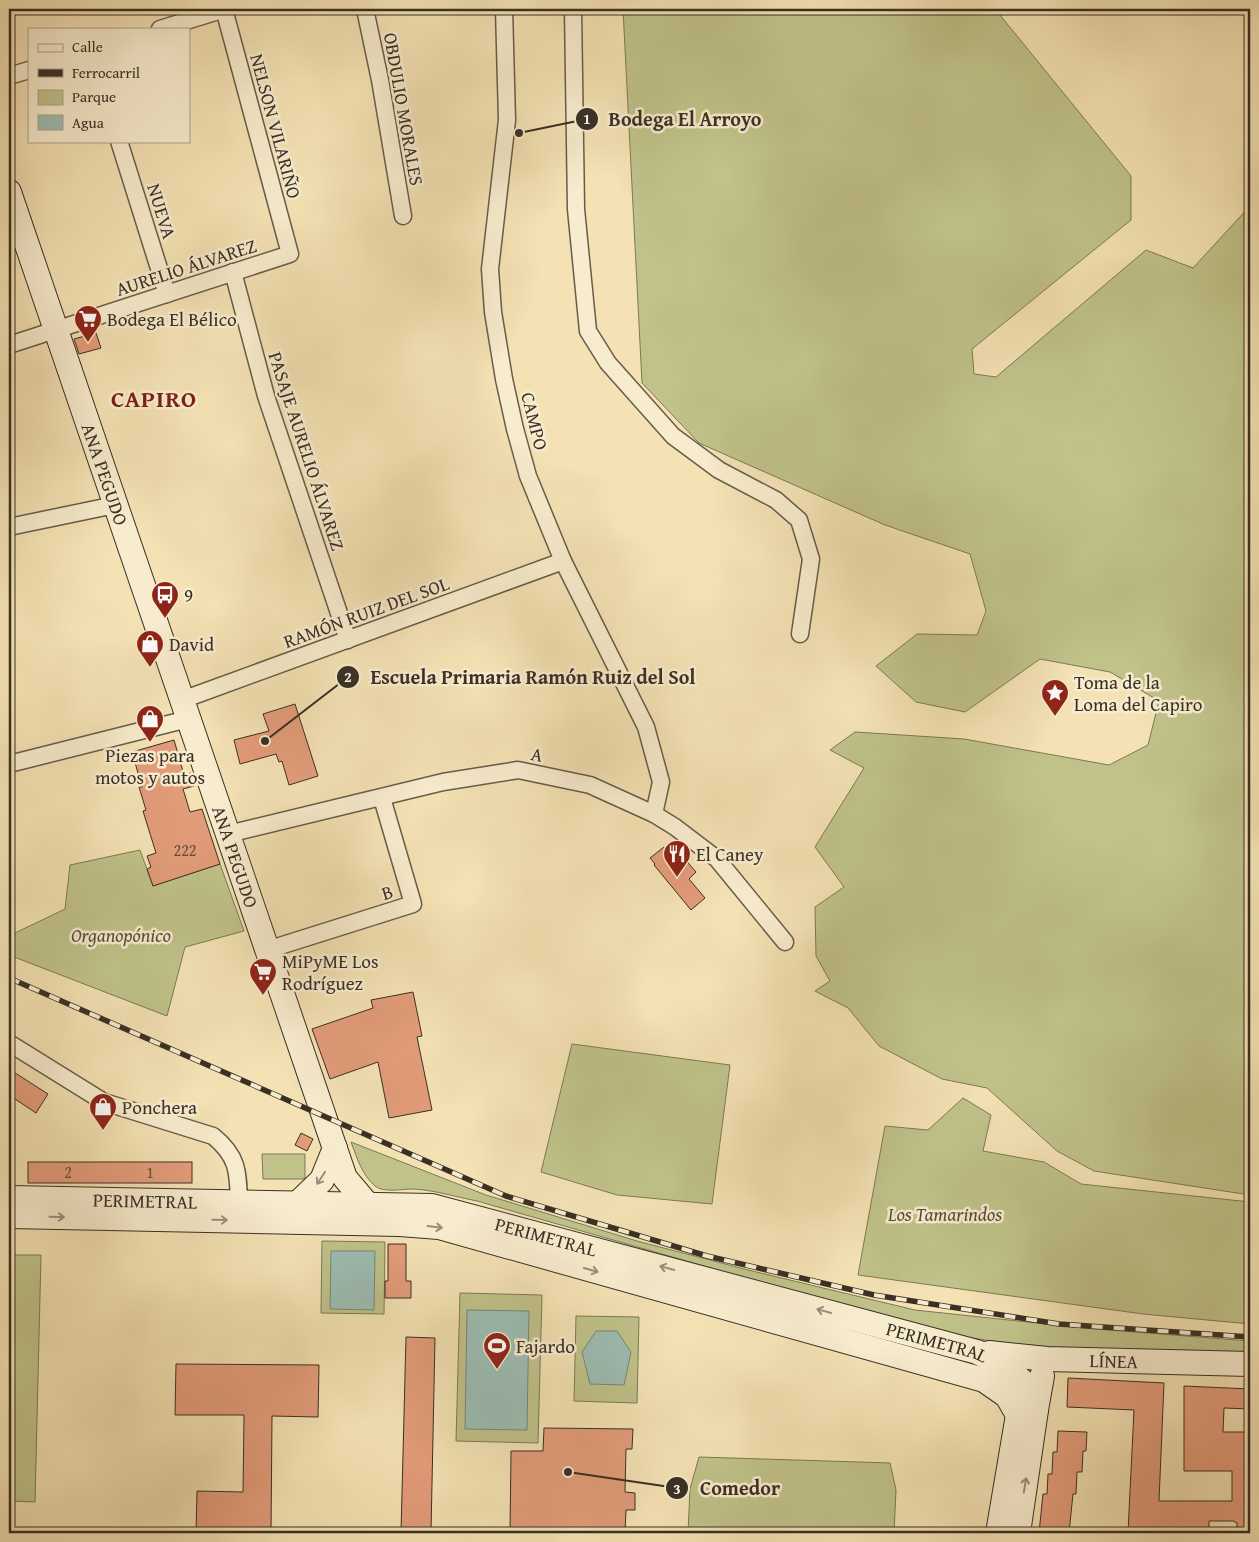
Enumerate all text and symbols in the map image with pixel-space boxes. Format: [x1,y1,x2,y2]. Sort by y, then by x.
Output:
legend [28,28,190,142]
street label: OBDULIO MORALES [377,30,431,188]
text: Calle [72,36,103,57]
street label: NELSON VILARIÑO [243,51,309,201]
text: Ferrocarril [72,62,140,83]
text: Parque [72,86,116,107]
callout: Bodega El Arroyo [574,102,772,137]
text: Bodega El Arroyo [609,104,762,133]
text: 1 [583,108,591,129]
text: Agua [72,112,104,133]
street label: NUEVA [140,180,184,243]
street label: AURELIO ÁLVAREZ [112,231,260,303]
supermarket icon: Bodega El Bélico [73,304,103,343]
place label: Bodega El Bélico [107,305,237,333]
street label: PASAJE AURELIO ÁLVAREZ [262,348,352,554]
district label: CAPIRO [111,381,197,416]
street label: CAMPO [514,389,556,453]
street label: ANA PEGUDO [75,419,136,529]
street label: RAMÓN RUIZ DEL SOL [279,569,453,655]
bus stop icon: 9 [150,580,180,619]
place label: 9 [184,581,193,609]
shop icon: David [135,629,165,668]
place label: David [169,630,215,658]
callout: Escuela Primaria Ramón Ruiz del Sol [335,659,705,694]
text: Escuela Primaria Ramón Ruiz del Sol [370,662,696,691]
text: 2 [344,666,352,687]
place label: Toma de la Loma del Capiro [1074,668,1202,718]
place icon: Toma de la Loma del Capiro [1040,678,1070,717]
shop icon: Piezas para motos y autos [135,704,165,743]
street label: A [529,739,546,769]
place label: Piezas para motos y autos [95,741,205,791]
street label: ANA PEGUDO [205,802,266,911]
house number: 222 [173,838,197,862]
restaurant icon: El Caney [662,839,692,878]
place label: El Caney [696,840,764,868]
street label: B [378,877,396,907]
park label: Organopónico [71,921,171,949]
place label: MiPyME Los Rodríguez [282,947,378,997]
supermarket icon: MiPyME Los Rodríguez [248,957,278,996]
shop icon: Ponchera [88,1092,118,1131]
place label: Ponchera [122,1093,197,1121]
house number: 2 [64,1160,72,1184]
house number: 1 [146,1160,154,1184]
one-way arrow [316,1171,326,1185]
street label: PERIMETRAL [93,1186,197,1216]
park label: Los Tamarindos [887,1200,1002,1228]
street label: PERIMETRAL [492,1210,600,1264]
one-way arrow [49,1212,65,1222]
one-way arrow [212,1216,228,1225]
one-way arrow [426,1222,442,1232]
one-way arrow [659,1263,675,1273]
one-way arrow [583,1265,599,1275]
one-way arrow [816,1305,832,1315]
street label: PERIMETRAL [883,1314,993,1369]
sports icon: Fajardo [482,1331,512,1370]
place label: Fajardo [516,1332,575,1360]
street label: LÍNEA [1089,1346,1139,1375]
callout: Comedor [665,1471,790,1506]
text: Comedor [700,1473,780,1502]
one-way arrow [1020,1477,1030,1493]
text: 3 [673,1478,681,1499]

